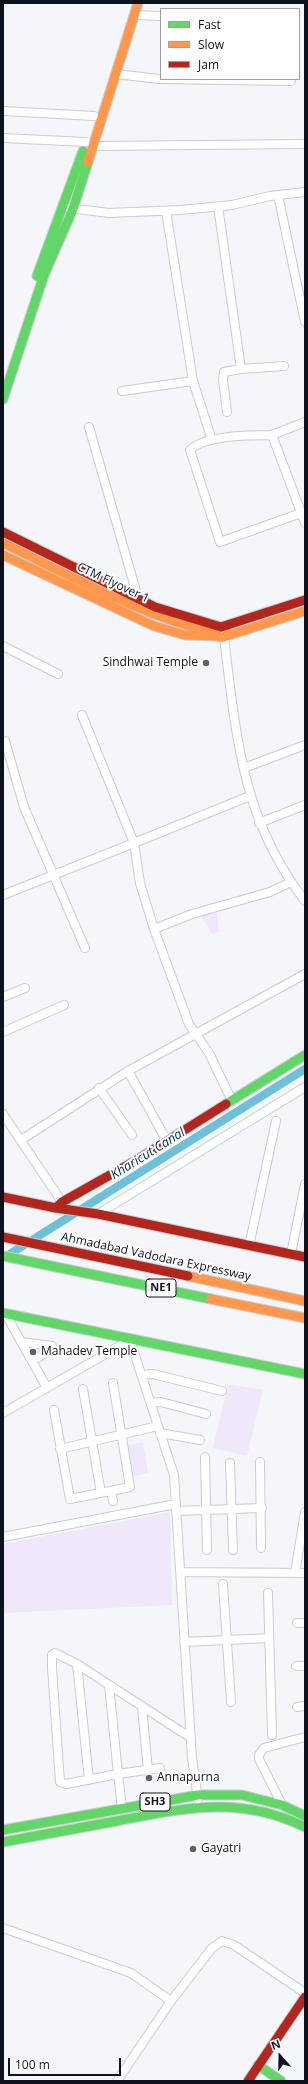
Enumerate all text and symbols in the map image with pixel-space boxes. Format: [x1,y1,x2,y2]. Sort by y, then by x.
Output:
legend [160,8,300,80]
text: Fast [198,16,221,33]
text: Slow [198,36,224,53]
text: Jam [198,56,219,73]
street label: CTM Flyover 1 [75,560,151,606]
place label: Sindhwai Temple [103,656,198,670]
marker: Sindhwai Temple [201,658,211,668]
water label: Kharicut Canal [108,1125,188,1183]
street label: Ahmadabad Vadodara Expressway [60,1230,252,1284]
road number: NE1 [146,1279,176,1297]
place label: Mahadev Temple [41,1345,137,1359]
marker: Mahadev Temple [28,1347,38,1357]
place label: Annapurna [157,1771,220,1785]
marker: Annapurna [144,1773,154,1783]
road number: SH3 [140,1793,170,1811]
place label: Gayatri [201,1842,241,1856]
marker: Gayatri [188,1844,198,1854]
north arrow [260,2036,300,2076]
text: N [269,2036,282,2053]
scale bar [10,2050,123,2076]
text: 100 m [15,2056,50,2073]

